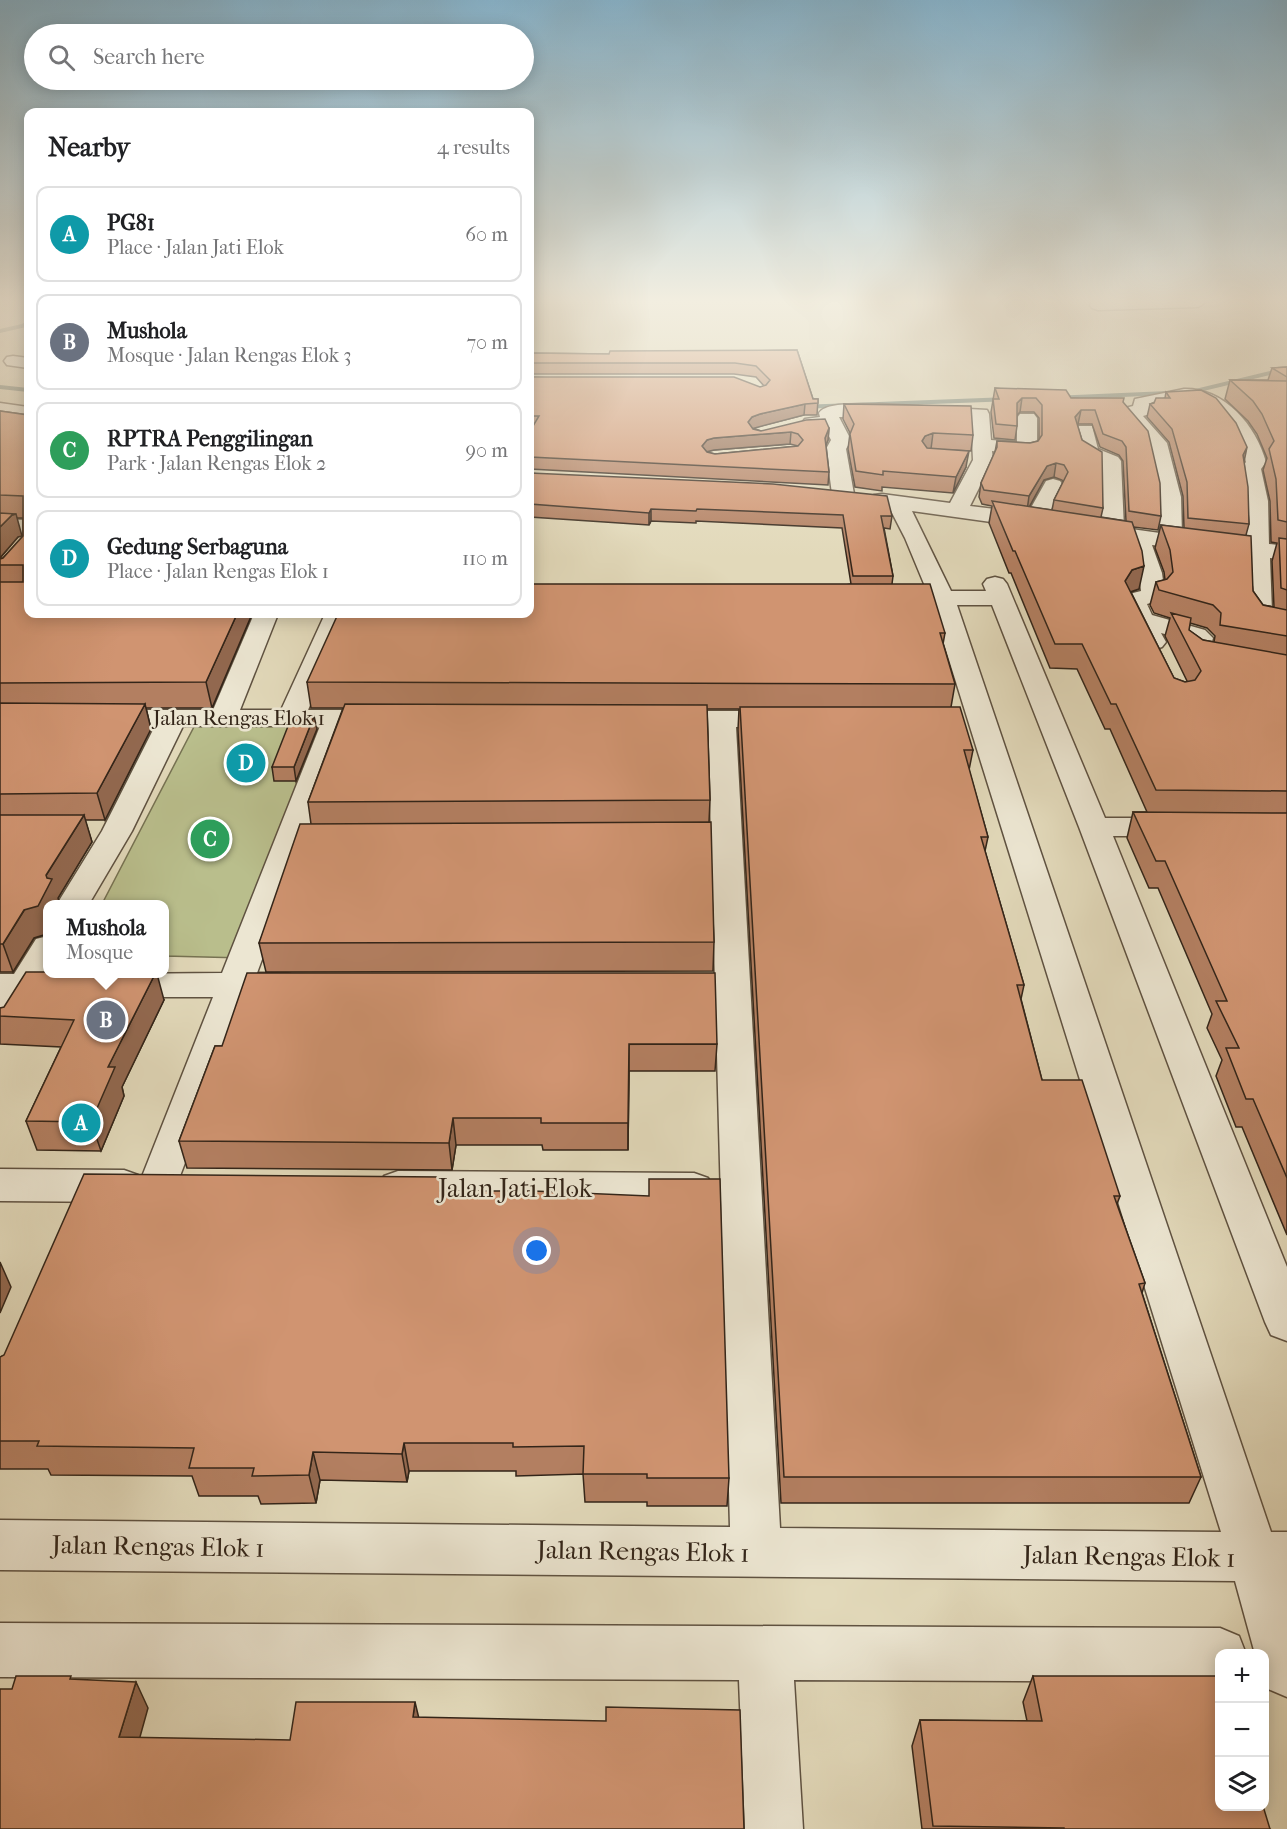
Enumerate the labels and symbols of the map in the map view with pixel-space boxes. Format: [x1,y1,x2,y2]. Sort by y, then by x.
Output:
street label: Jalan Rengas Elok 1 [151,706,325,730]
pin: D [226,740,266,786]
pin: C [190,816,230,862]
pin: B [86,998,126,1042]
pin: A [62,1100,100,1146]
street label: Jalan Jati Elok [436,1173,593,1204]
your location [522,1236,551,1265]
street label: Jalan Rengas Elok 1 [49,1529,265,1564]
street label: Jalan Rengas Elok 1 [534,1534,750,1569]
street label: Jalan Rengas Elok 1 [1020,1539,1236,1574]

